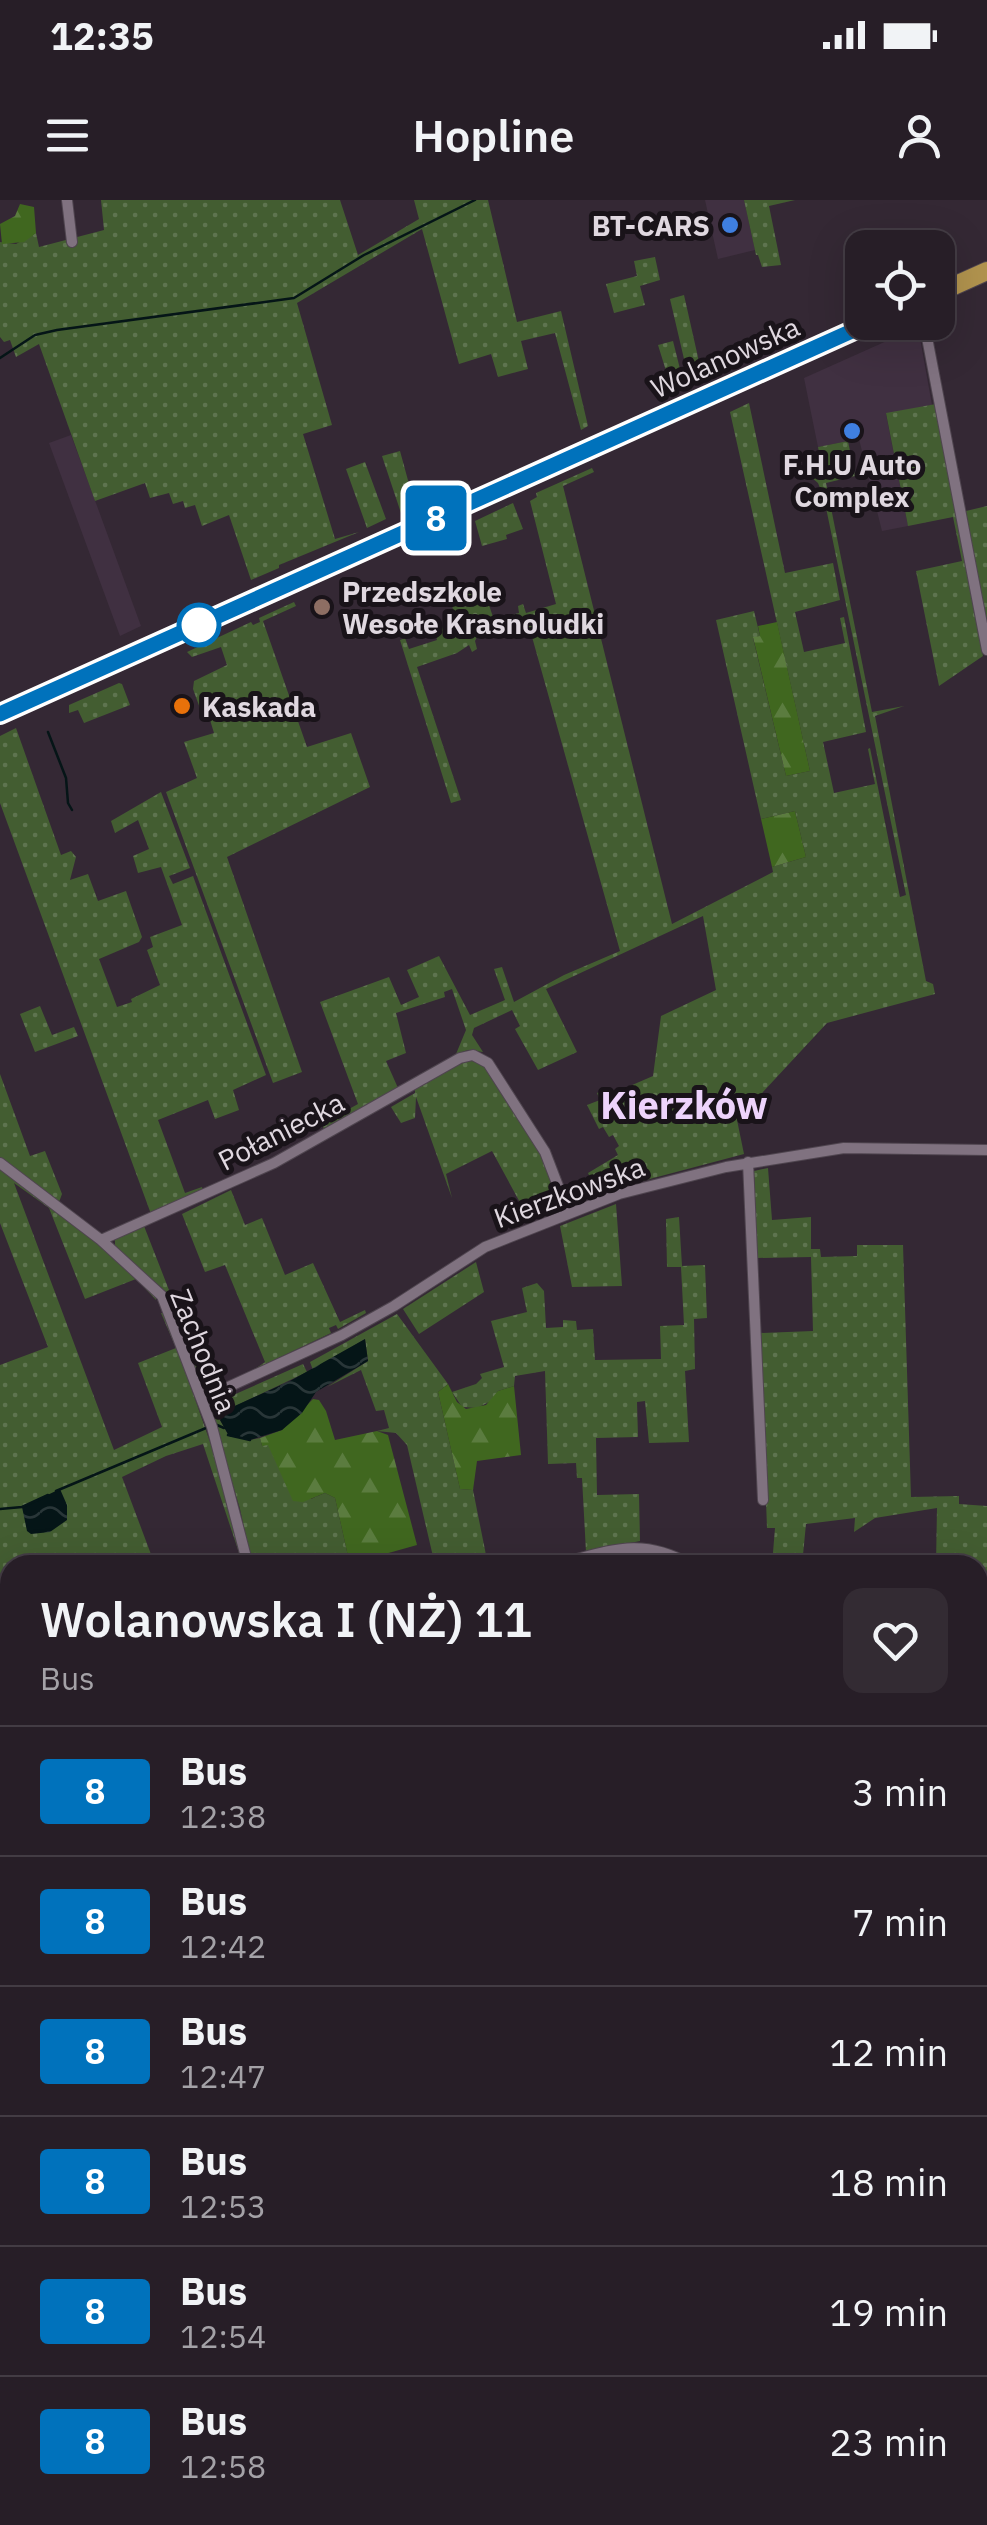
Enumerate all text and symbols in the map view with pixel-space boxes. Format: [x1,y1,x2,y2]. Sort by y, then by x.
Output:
text: 12:35 [50,11,154,60]
text: Hopline [413,106,574,164]
icon: menu [40,108,95,163]
icon: person [892,108,947,163]
place label: BT-CARS [592,207,710,244]
marker: BT-CARS [719,214,741,236]
map controls [845,230,955,340]
button: locate [845,230,955,340]
street label: Wolanowska [645,308,805,406]
marker: F.H.U Auto Complex [841,420,863,442]
place label: F.H.U Auto Complex [783,446,921,515]
line badge: 8 [404,486,468,550]
text: 8 [425,495,447,541]
place label: Przedszkole Wesołe Krasnoludki [342,573,604,642]
marker: Przedszkole Wesołe Krasnoludki [311,596,333,618]
unlabelled marker [178,604,220,646]
place label: Kaskada [202,688,316,725]
marker: Kaskada [171,695,193,717]
district label: Kierzków [600,1080,768,1129]
street label: Połaniecka [212,1083,350,1179]
street label: Kierzkowska [488,1148,650,1236]
street label: Zachodnia [162,1283,246,1419]
text: Wolanowska I (NŻ) 11 [40,1588,532,1650]
button: heart [843,1588,948,1693]
text: Bus [40,1657,95,1699]
text: Bus [180,1746,247,1795]
text: 3 min [852,1767,948,1816]
text: 8 [84,1768,106,1814]
text: 12:38 [180,1795,266,1837]
text: Bus [180,1876,247,1925]
text: 7 min [852,1897,948,1946]
text: 8 [84,1898,106,1944]
text: 12:42 [180,1925,266,1967]
text: Bus [180,2006,247,2055]
text: 12 min [829,2027,948,2076]
text: 8 [84,2028,106,2074]
text: 12:47 [180,2055,266,2097]
text: Bus [180,2136,247,2185]
text: 18 min [829,2157,948,2206]
text: 8 [84,2158,106,2204]
text: 12:53 [180,2185,266,2227]
text: Bus [180,2266,247,2315]
text: 19 min [829,2287,948,2336]
text: 8 [84,2288,106,2334]
text: 12:54 [180,2315,266,2357]
text: Bus [180,2396,247,2445]
text: 23 min [829,2417,948,2466]
text: 8 [84,2418,106,2464]
text: 12:58 [180,2445,266,2487]

